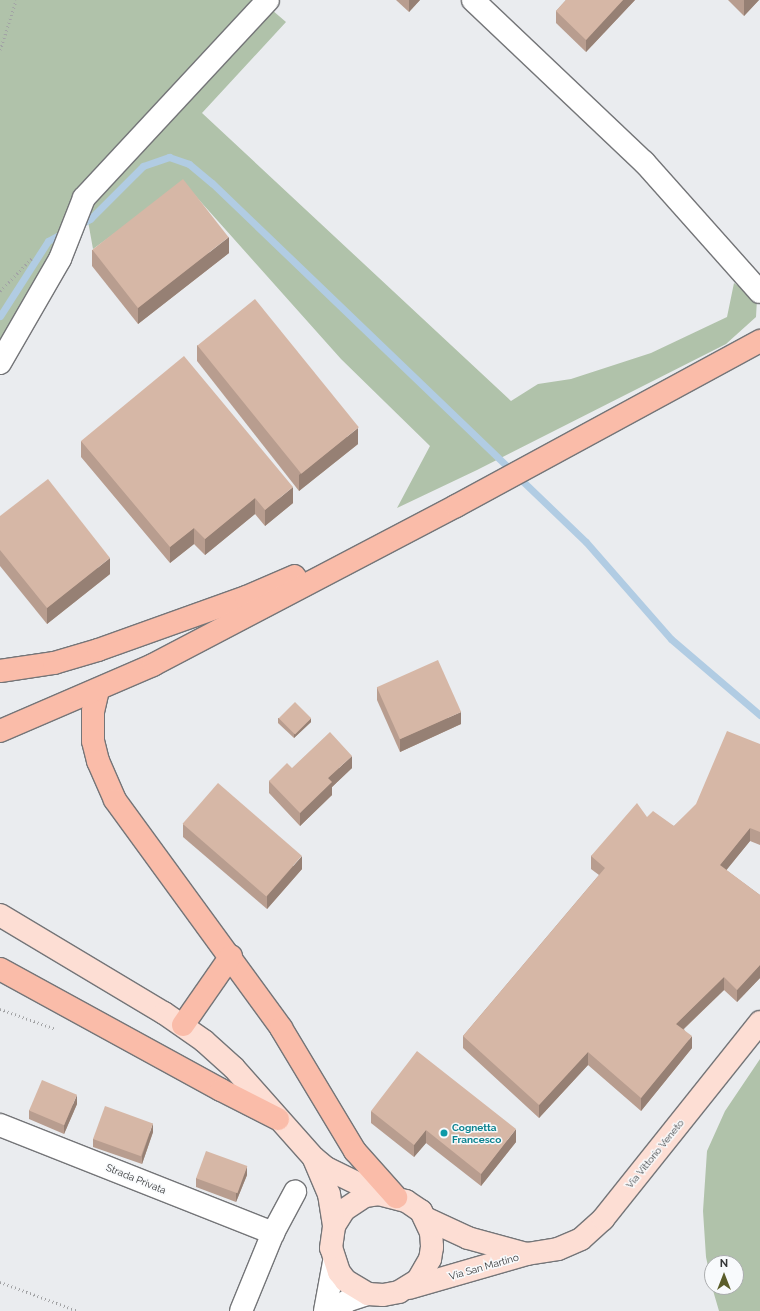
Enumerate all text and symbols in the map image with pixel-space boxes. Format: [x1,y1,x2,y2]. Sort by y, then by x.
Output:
street label: Via Vittorio Veneto [623,1117,687,1191]
place label: Cognetta Francesco [452,1121,501,1144]
marker: Cognetta Francesco [439,1128,449,1138]
street label: Strada Privata [104,1161,168,1197]
street label: Via San Martino [448,1251,520,1283]
north arrow [704,1255,744,1295]
text: N [720,1257,728,1270]

